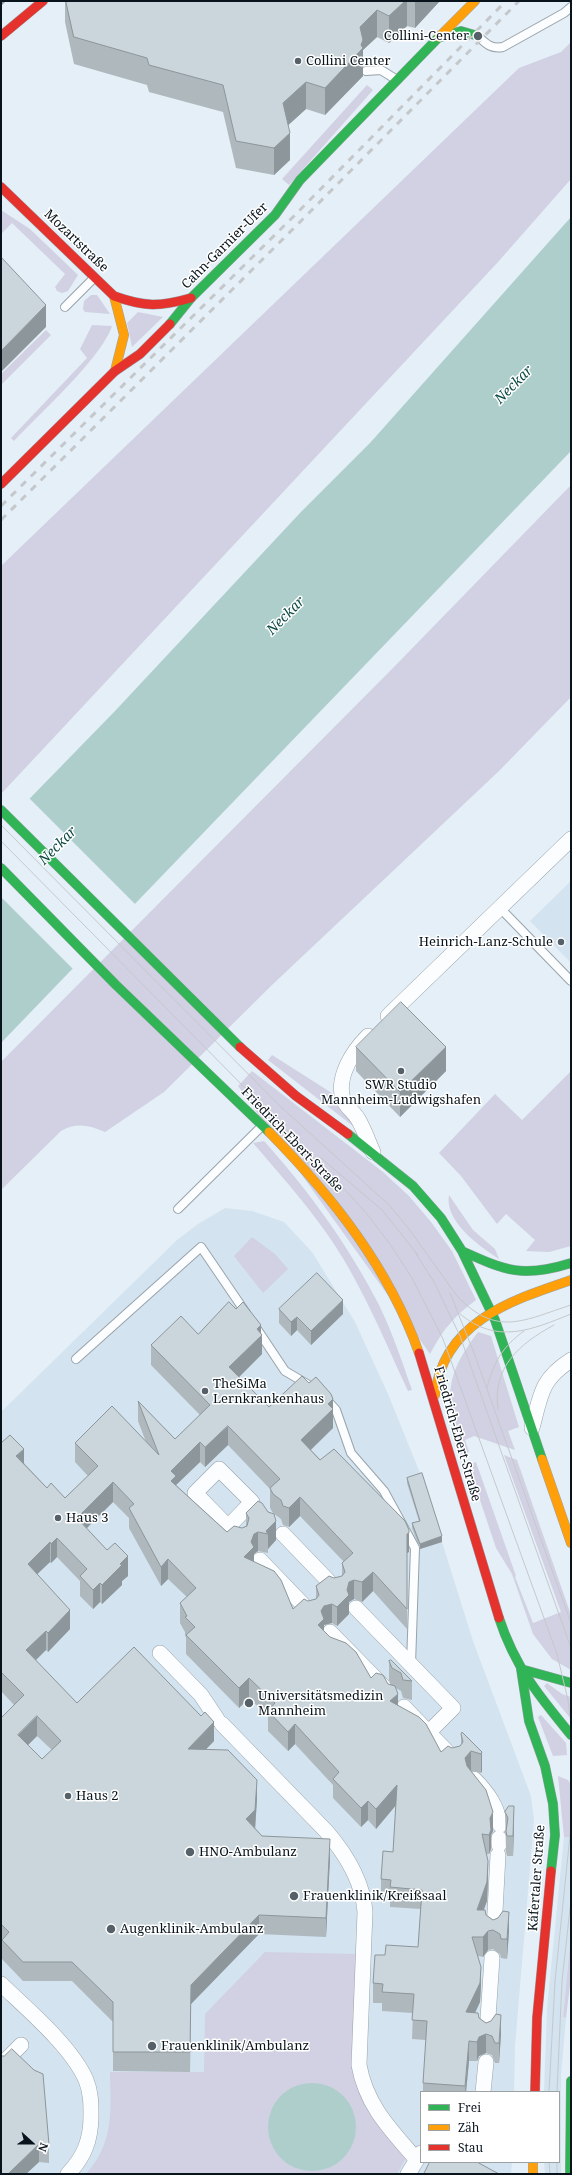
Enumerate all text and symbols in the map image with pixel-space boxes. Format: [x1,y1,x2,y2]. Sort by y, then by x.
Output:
place label: Collini-Center [384,28,469,44]
marker: Collini-Center [472,30,484,42]
place label: Collini Center [306,53,391,69]
marker: Collini Center [293,56,303,66]
street label: Cahn-Garnier-Ufer [179,200,271,292]
street label: Mozartstraße [41,206,111,276]
water label: Neckar [491,362,537,408]
water label: Neckar [263,593,309,639]
water label: Neckar [35,823,81,869]
place label: Heinrich-Lanz-Schule [419,934,553,950]
marker: Heinrich-Lanz-Schule [556,937,566,947]
marker: SWR Studio Mannheim-Ludwigshafen [396,1066,406,1076]
place label: SWR Studio Mannheim-Ludwigshafen [321,1077,481,1108]
street label: Friedrich-Ebert-Straße [238,1084,346,1196]
street label: Friedrich-Ebert-Straße [430,1365,484,1503]
place label: TheSiMa Lernkrankenhaus [213,1376,324,1407]
marker: TheSiMa Lernkrankenhaus [200,1386,210,1396]
place label: Haus 3 [66,1510,108,1526]
marker: Haus 3 [53,1513,63,1523]
place label: Universitätsmedizin Mannheim [258,1688,383,1719]
marker: Universitätsmedizin Mannheim [243,1697,255,1709]
place label: Haus 2 [76,1788,118,1804]
marker: Haus 2 [63,1791,73,1801]
street label: Käfertaler Straße [525,1824,549,1932]
place label: HNO-Ambulanz [199,1844,297,1860]
marker: HNO-Ambulanz [184,1846,196,1858]
place label: Frauenklinik/Kreißsaal [303,1888,446,1904]
marker: Frauenklinik/Kreißsaal [288,1890,300,1902]
place label: Augenklinik-Ambulanz [120,1921,264,1937]
marker: Augenklinik-Ambulanz [105,1923,117,1935]
place label: Frauenklinik/Ambulanz [161,2038,309,2054]
marker: Frauenklinik/Ambulanz [146,2040,158,2052]
legend [420,2091,560,2163]
text: Frei [458,2099,481,2116]
text: Zäh [458,2119,479,2136]
north arrow [12,2123,52,2163]
text: Stau [458,2139,483,2156]
text: N [35,2141,52,2154]

